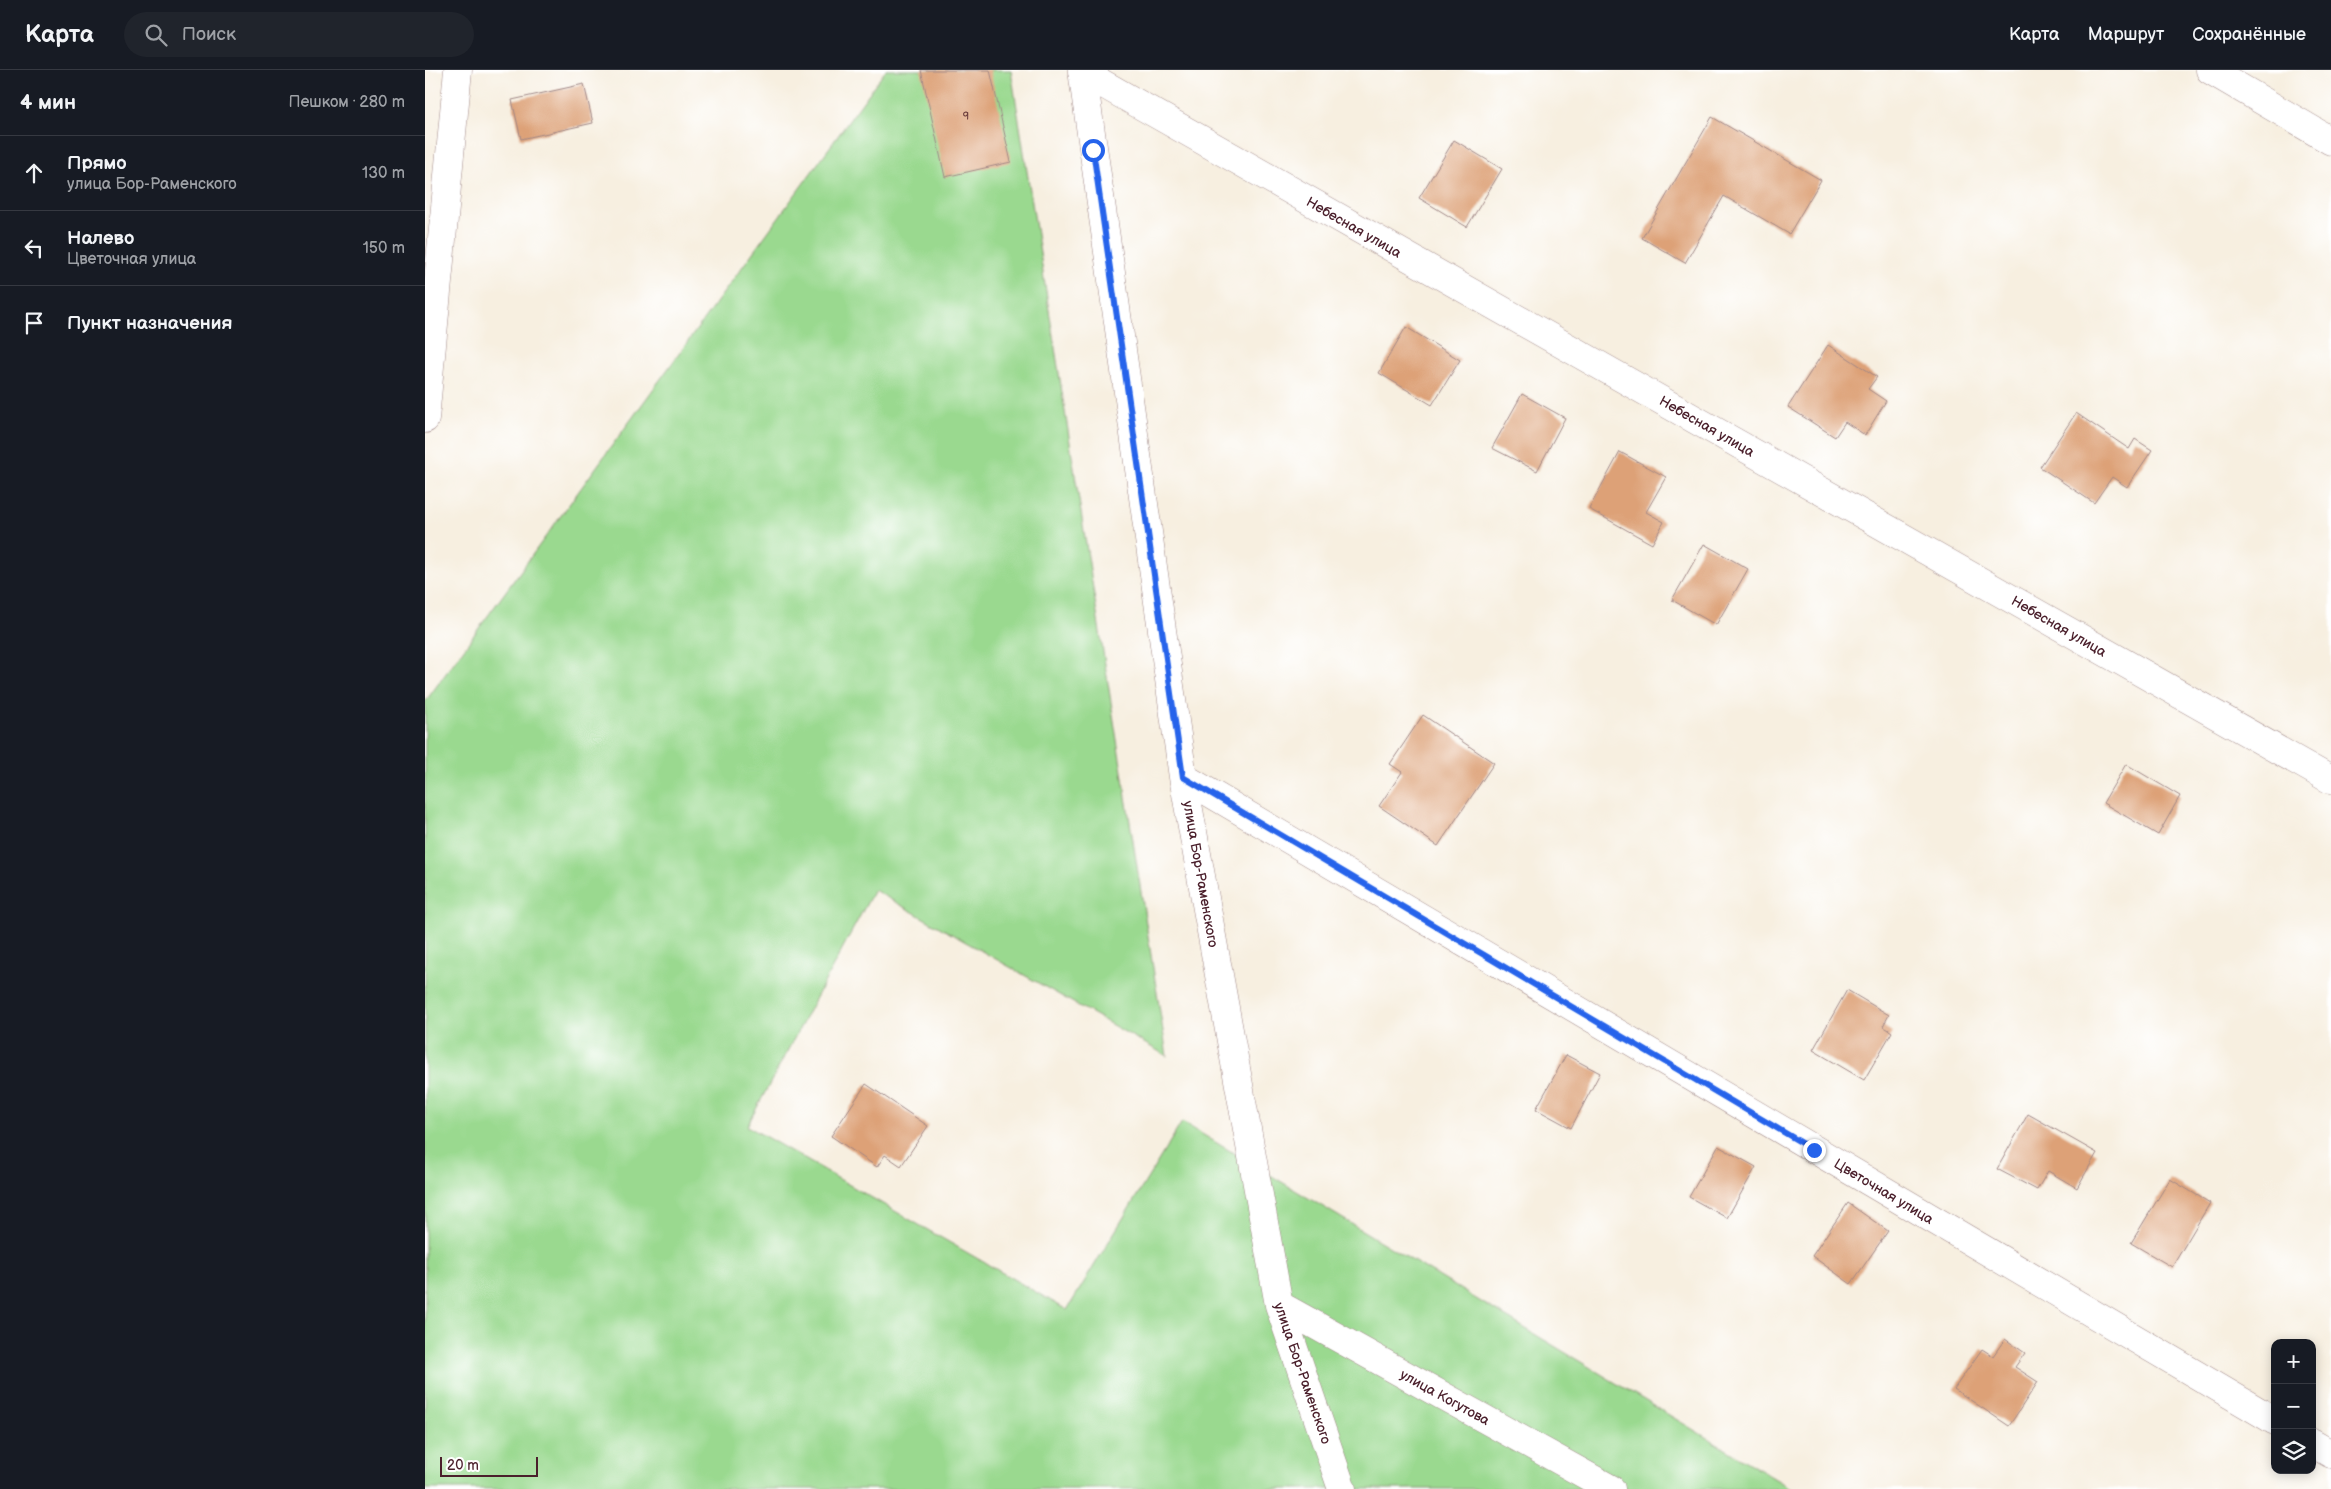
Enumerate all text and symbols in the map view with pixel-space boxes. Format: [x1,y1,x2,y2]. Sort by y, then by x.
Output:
search box [124,12,474,57]
text: Карта [25,20,94,49]
icon: search [142,21,170,49]
text: Поиск [182,23,236,46]
text: Карта [2009,24,2060,45]
text: Маршрут [2088,24,2164,45]
text: Сохранённые [2192,24,2306,45]
text: 4 мин [20,90,76,115]
text: Пешком · 280 m [288,93,405,112]
house number: 9 [963,110,969,123]
route start [1082,139,1105,162]
text: Прямо [67,152,127,175]
icon: ahead [20,159,48,187]
text: 130 m [362,164,405,183]
text: улица Бор-Раменского [67,175,237,194]
street label: Небесная улица [1303,193,1405,262]
text: Налево [67,227,134,250]
icon: left [20,234,48,262]
text: 150 m [363,239,405,258]
text: Цветочная улица [67,250,196,269]
icon: arrive [20,309,48,337]
text: Пункт назначения [67,312,232,335]
street label: Небесная улица [1656,392,1758,461]
street label: Небесная улица [2008,592,2110,661]
street label: улица Бор-Раменского [1179,800,1222,949]
route end [1803,1139,1826,1162]
street label: Цветочная улица [1831,1155,1937,1228]
street label: улица Бор-Раменского [1270,1300,1335,1446]
map controls [2271,1339,2316,1474]
button: + [2271,1339,2316,1384]
street label: улица Когутова [1397,1366,1493,1429]
button: − [2271,1384,2316,1429]
button: layers [2271,1429,2316,1474]
scale bar [440,1454,537,1477]
text: 20 m [447,1457,479,1474]

